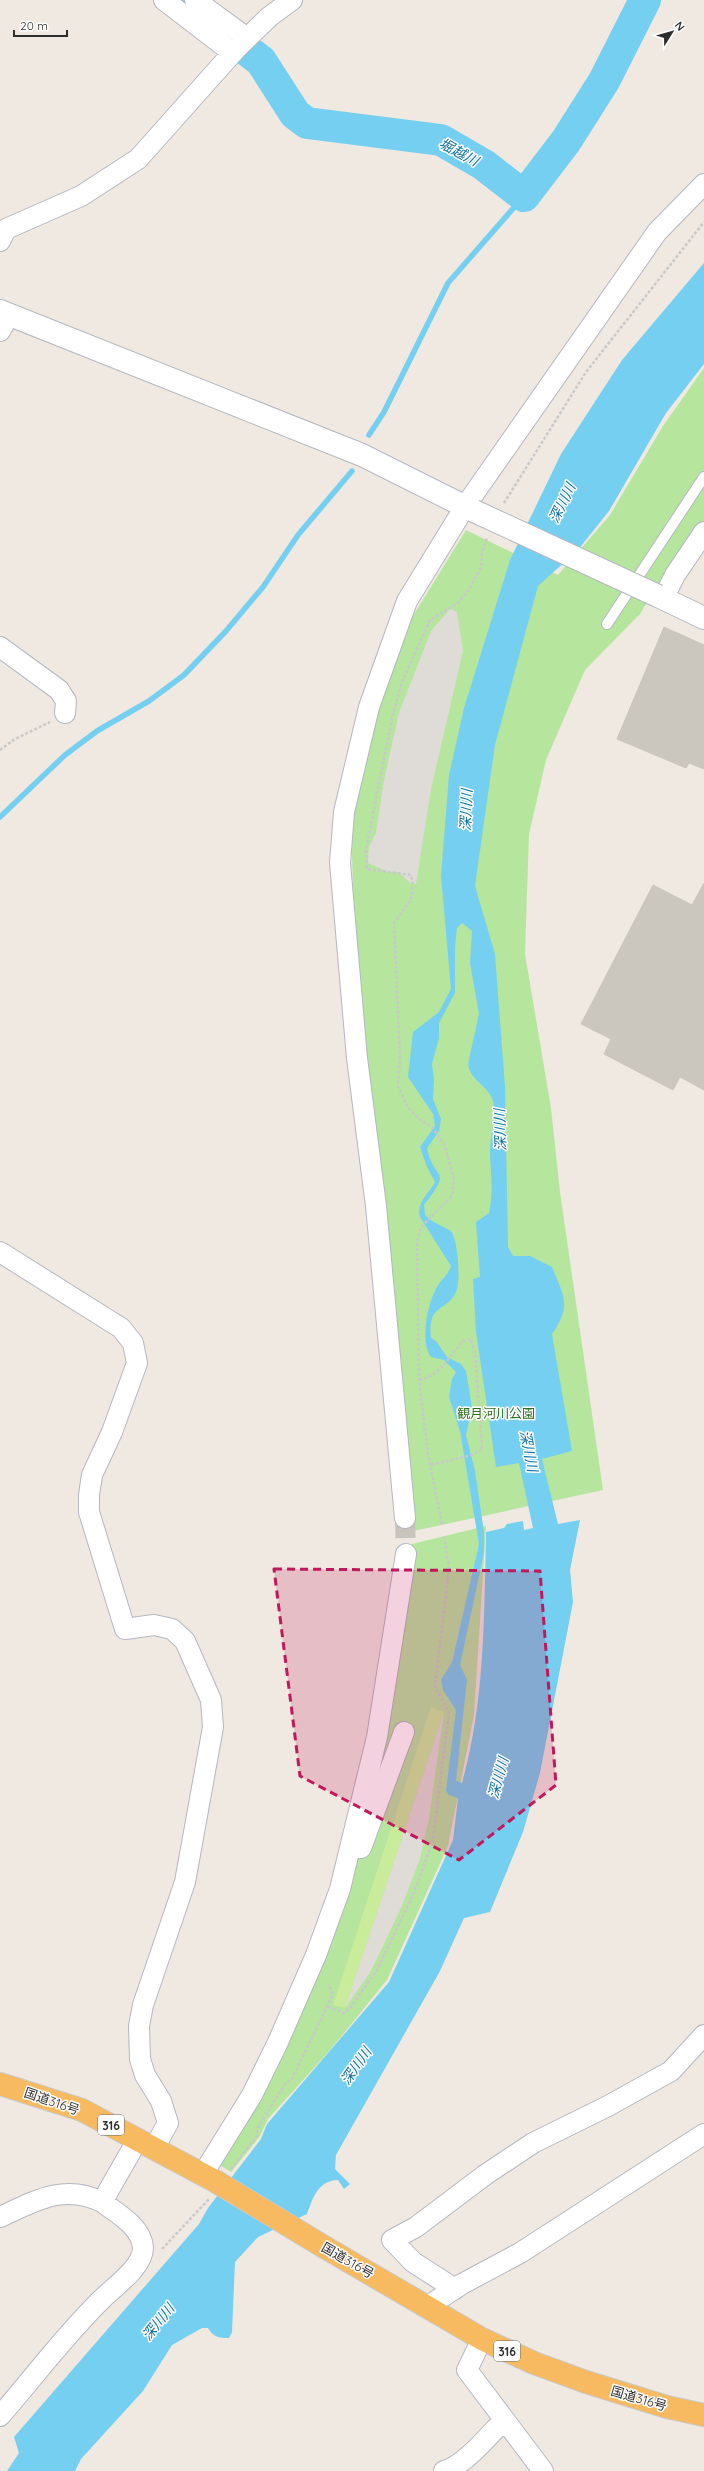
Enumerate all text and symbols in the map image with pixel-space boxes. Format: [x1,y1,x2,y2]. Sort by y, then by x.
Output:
scale bar [14,12,67,38]
north arrow [652,12,692,52]
text: 20 m [20,18,48,33]
text: N [672,19,688,33]
water label: 堀越川 [436,134,484,171]
water label: 深川川 [545,478,580,526]
water label: 深川川 [456,787,476,831]
water label: 深川川 [490,1107,510,1151]
park label: 観月河川公園 [457,1405,535,1421]
water label: 深川川 [516,1429,542,1475]
water label: 深川川 [484,1753,513,1801]
water label: 深川川 [337,2042,377,2088]
street label: 国道316号 [22,2084,82,2118]
road number: 316 [98,2115,124,2135]
street label: 国道316号 [319,2239,377,2281]
water label: 深川川 [138,2298,179,2344]
road number: 316 [494,2341,520,2361]
street label: 国道316号 [609,2382,669,2414]

